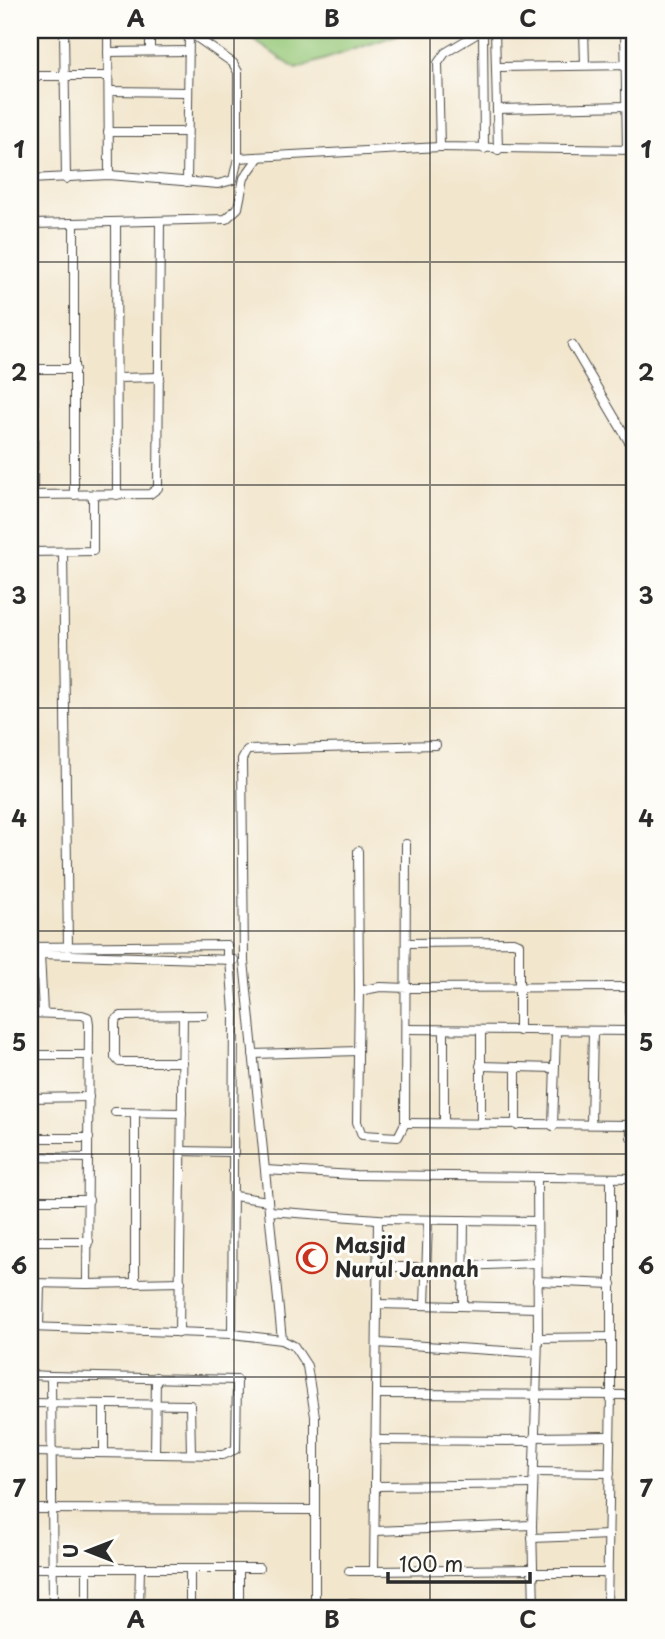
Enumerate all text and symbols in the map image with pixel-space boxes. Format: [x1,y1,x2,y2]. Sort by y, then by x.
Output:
text: A [127,0,145,35]
text: B [324,0,340,35]
text: C [519,0,537,35]
text: 1 [14,131,25,166]
text: 1 [641,131,652,166]
text: 2 [11,354,27,389]
text: 2 [638,354,654,389]
text: 3 [11,577,27,612]
text: 3 [638,577,654,612]
text: 4 [11,800,27,835]
text: 4 [638,800,654,835]
text: 5 [12,1024,26,1059]
text: 5 [639,1024,653,1059]
place label: Masjid Nurul Jannah [335,1228,479,1284]
mosque icon: Masjid Nurul Jannah [295,1241,329,1275]
text: 6 [11,1247,27,1282]
text: 6 [638,1247,654,1282]
text: 7 [12,1470,26,1505]
text: 7 [639,1470,653,1505]
north arrow [52,1516,122,1586]
scale bar [388,1541,530,1585]
text: U [56,1544,84,1558]
text: 100 m [399,1547,463,1579]
text: A [127,1601,145,1636]
text: B [324,1601,340,1636]
text: C [519,1601,537,1636]

